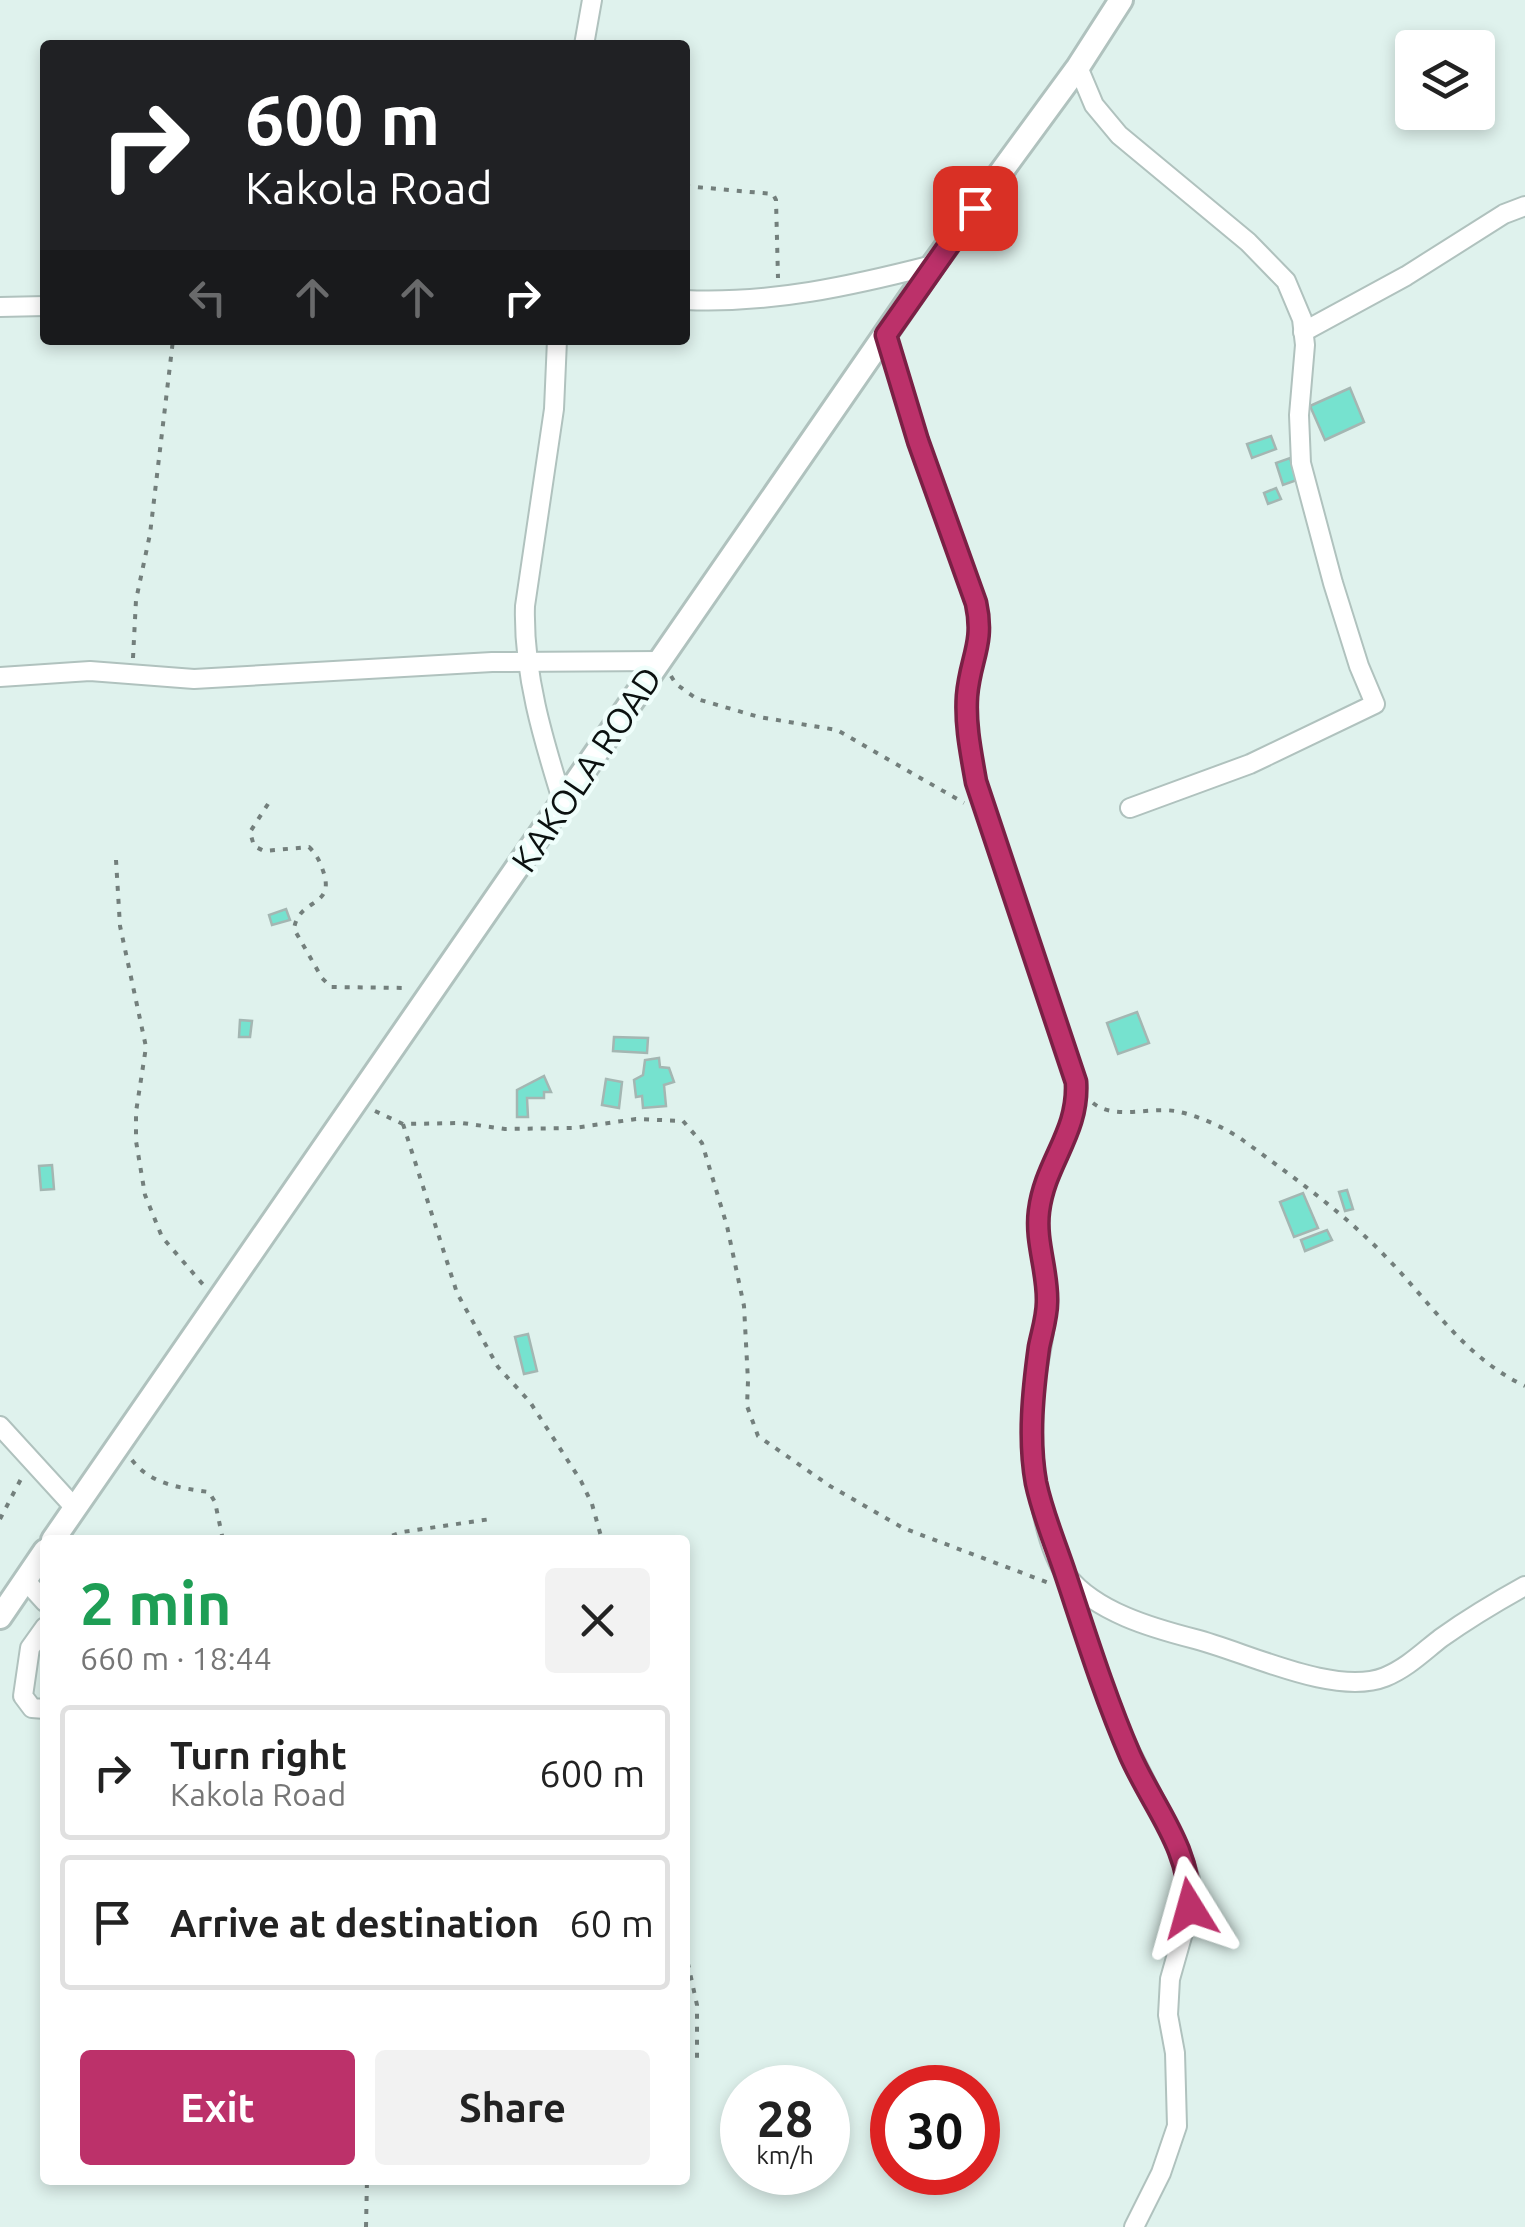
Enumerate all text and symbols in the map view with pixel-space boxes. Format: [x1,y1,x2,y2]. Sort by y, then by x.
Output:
map controls [1395,30,1495,130]
button: layers [1395,30,1495,130]
icon: right [80,80,210,210]
text: 600 m [245,80,440,158]
text: Kakola Road [245,162,493,213]
pin [933,166,1018,251]
icon: arrive [948,181,1003,236]
icon: left [180,270,235,325]
icon: ahead [285,270,340,325]
icon: ahead [390,270,445,325]
icon: right [495,270,550,325]
street label: KAKOLA ROAD [503,659,669,879]
button: close [545,1568,650,1673]
text: 2 min [80,1569,232,1636]
text: 660 m · 18:44 [80,1640,272,1676]
text: Turn right [170,1734,347,1776]
icon: right [85,1745,140,1800]
text: 600 m [539,1752,645,1794]
text: Kakola Road [170,1776,346,1812]
position arrow [1138,1856,1242,1960]
icon: arrive [85,1895,140,1950]
text: Arrive at destination [170,1902,539,1944]
text: 60 m [569,1902,654,1944]
button: Exit [80,2050,355,2165]
button: Share [375,2050,650,2165]
speed limit sign: 30 [870,2065,1000,2195]
text: 28 [757,2090,813,2146]
text: km/h [756,2141,814,2169]

